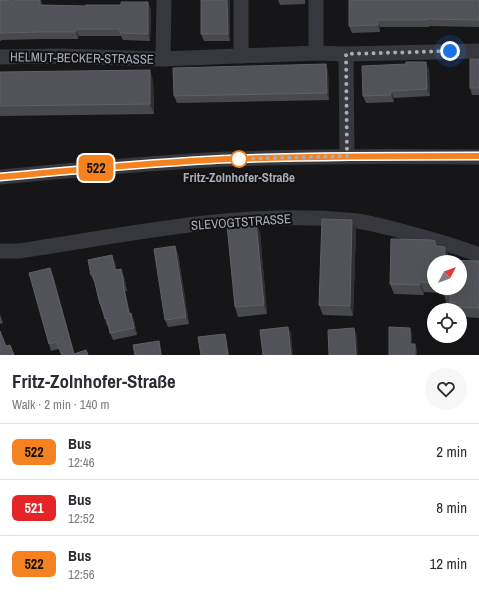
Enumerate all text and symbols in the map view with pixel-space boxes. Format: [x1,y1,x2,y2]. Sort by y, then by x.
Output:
your location [440,41,460,61]
street label: HELMUT-BECKER-STRASSE [10,48,154,68]
marker: Fritz-Zolnhofer-Straße [230,150,248,168]
line badge: 522 [73,155,119,181]
text: 522 [86,159,106,177]
place label: Fritz-Zolnhofer-Straße [183,169,295,186]
street label: SLEVOGTSTRASSE [190,210,292,234]
north arrow [427,255,467,295]
map controls [427,255,467,343]
button: locate [427,303,467,343]
text: Fritz-Zolnhofer-Straße [12,368,176,394]
button: heart [425,368,467,410]
text: Walk · 2 min · 140 m [12,396,109,413]
text: Bus [68,433,91,454]
text: 2 min [436,441,467,462]
text: 522 [24,443,44,461]
text: 12:46 [68,454,95,471]
text: Bus [68,489,91,510]
text: 8 min [436,497,467,518]
text: 521 [24,499,44,517]
text: 12:52 [68,510,95,527]
text: Bus [68,545,91,566]
text: 12 min [429,553,467,574]
text: 522 [24,555,44,573]
text: 12:56 [68,566,95,583]

